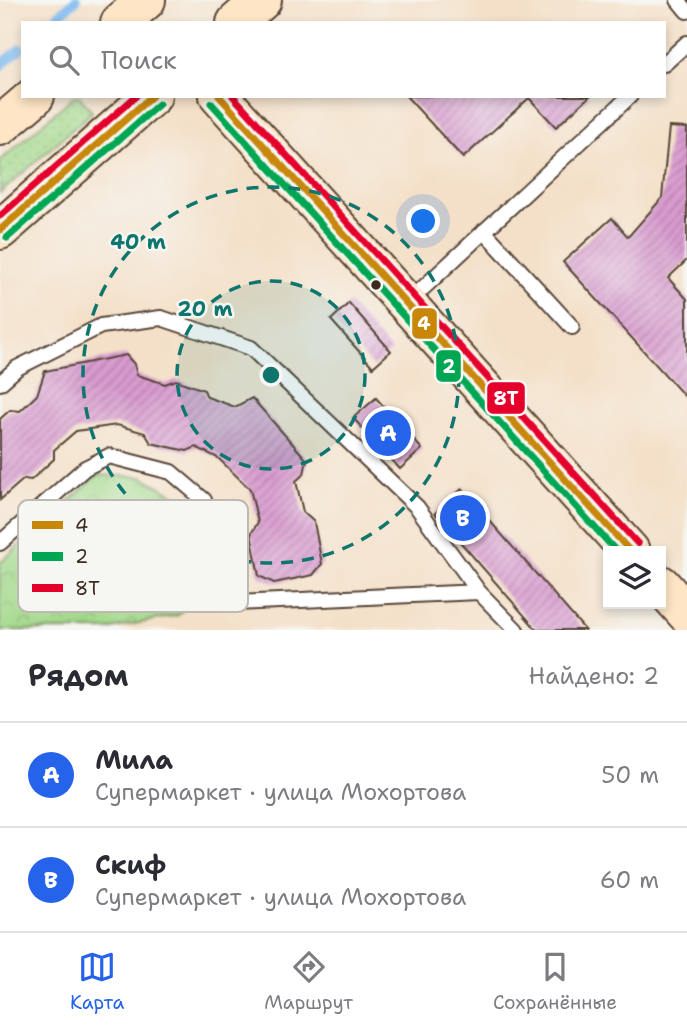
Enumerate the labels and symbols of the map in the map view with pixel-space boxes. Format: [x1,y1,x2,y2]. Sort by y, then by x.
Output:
your location [406,204,440,238]
text: 40 m [110,228,166,256]
unlabelled marker [369,278,383,292]
text: 20 m [177,295,233,323]
line badge: 4 [411,307,438,340]
text: 4 [417,311,431,336]
line badge: 2 [435,349,462,383]
text: 2 [442,354,456,379]
centre of rings [259,363,283,387]
line badge: 8Т [486,381,526,415]
text: 8Т [493,386,519,411]
pin: A [365,407,411,459]
pin: B [440,492,486,544]
legend [18,500,248,612]
text: 4 [75,513,88,538]
text: 2 [75,544,88,569]
text: 8Т [75,576,100,601]

